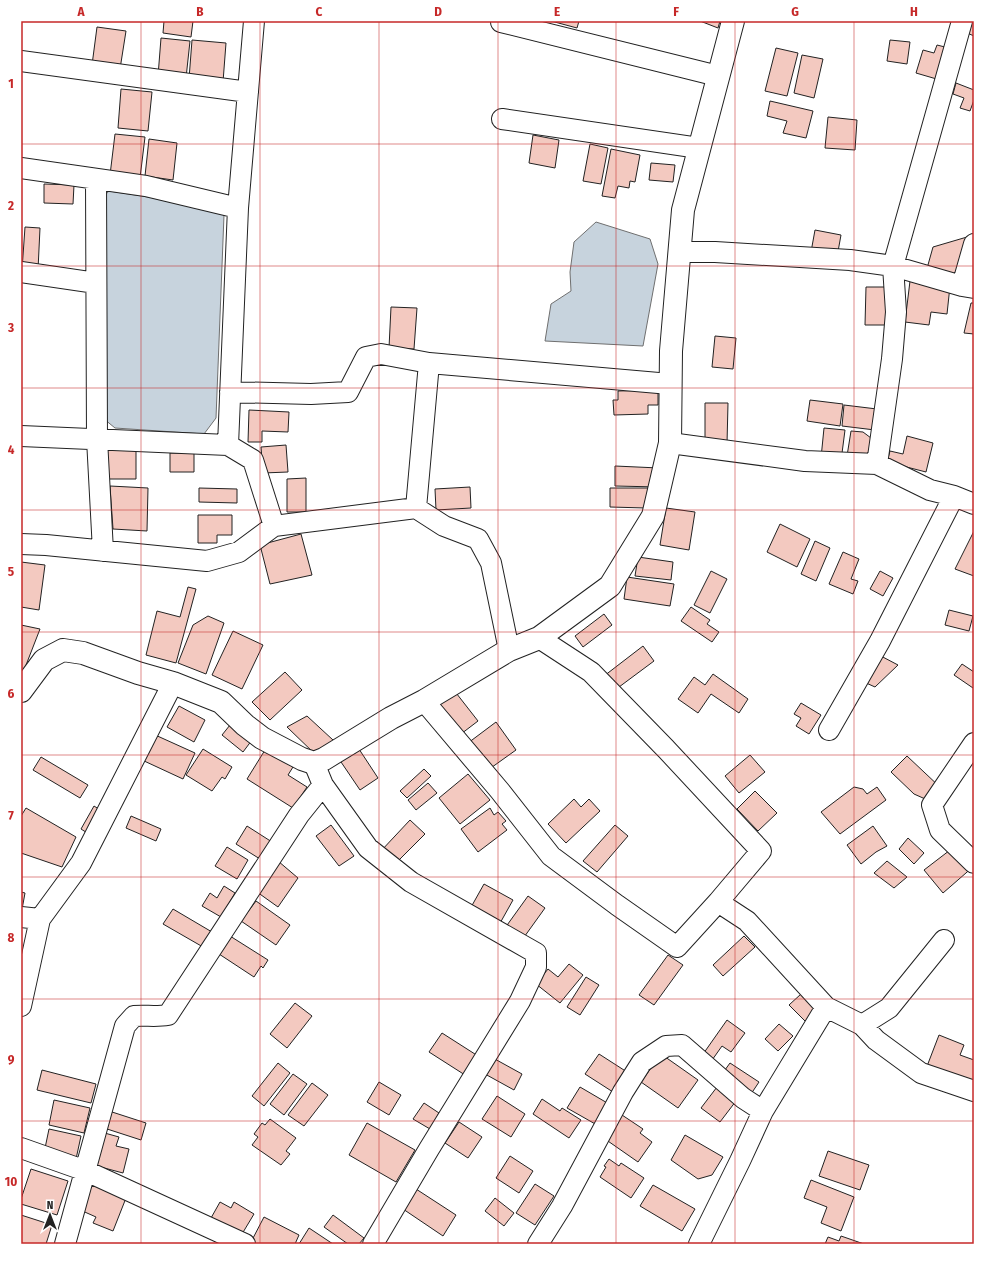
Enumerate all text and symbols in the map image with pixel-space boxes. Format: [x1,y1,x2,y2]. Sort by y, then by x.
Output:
text: A [76,4,85,19]
text: B [196,4,204,19]
text: C [316,4,323,19]
text: D [434,4,442,19]
text: E [554,4,560,19]
text: F [673,4,679,19]
text: G [791,4,799,19]
text: H [910,4,918,19]
text: 1 [8,76,14,91]
text: 2 [7,198,14,213]
text: 3 [7,320,14,335]
text: 4 [8,442,15,457]
text: 5 [8,564,14,579]
text: 6 [8,686,15,701]
text: 7 [8,808,14,823]
text: 8 [8,930,15,945]
text: 9 [8,1052,15,1067]
text: 10 [5,1174,17,1189]
north arrow [30,1195,70,1235]
text: N [47,1199,53,1212]

